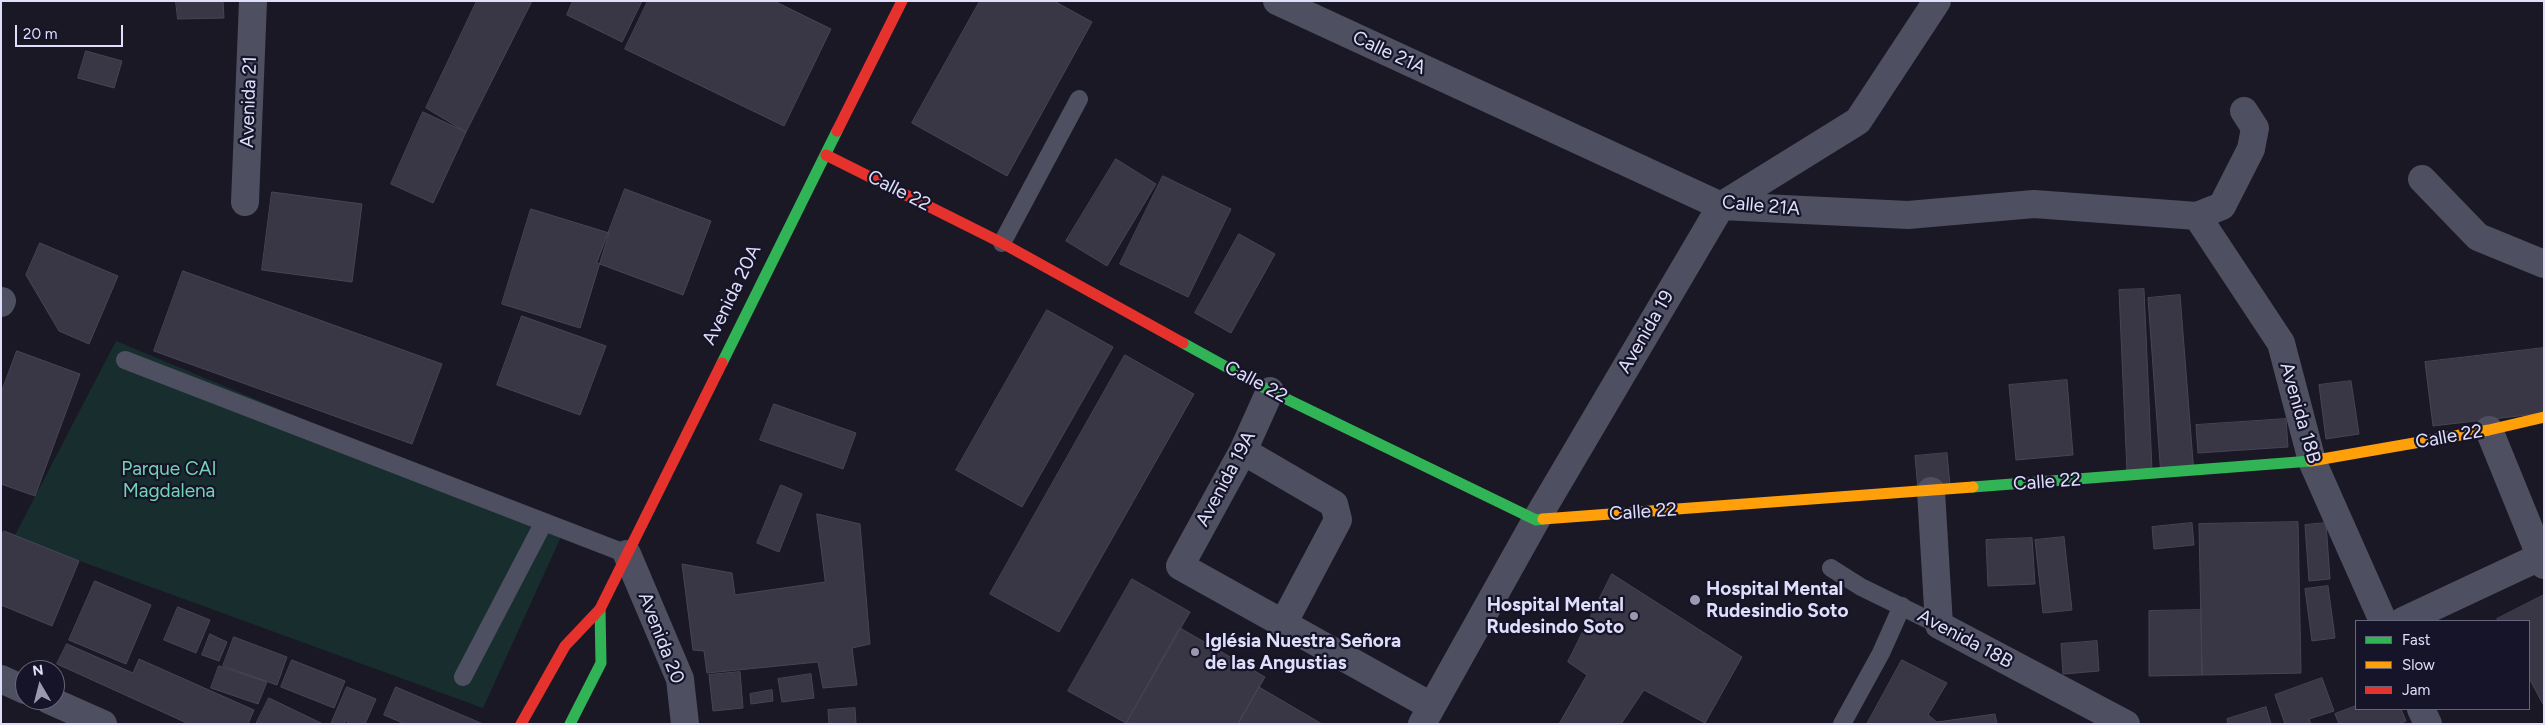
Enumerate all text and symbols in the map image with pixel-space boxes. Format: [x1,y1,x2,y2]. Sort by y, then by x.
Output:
scale bar [18,15,125,47]
text: 20 m [23,25,57,43]
street label: Calle 21A [1349,26,1429,80]
street label: Avenida 21 [236,56,262,148]
street label: Calle 22 [864,165,934,217]
street label: Calle 21A [1721,191,1801,221]
street label: Avenida 20A [698,241,766,349]
street label: Avenida 19 [1613,287,1679,377]
street label: Calle 22 [1221,356,1291,408]
street label: Avenida 18B [2275,360,2325,466]
street label: Calle 22 [2414,420,2484,454]
street label: Avenida 19A [1191,427,1261,531]
park label: Parque CAI Magdalena [121,458,217,502]
street label: Calle 22 [2012,468,2082,496]
street label: Calle 22 [1608,498,1678,526]
place label: Hospital Mental Rudesindio Soto [1706,578,1848,622]
street label: Avenida 20 [633,589,689,687]
marker: Hospital Mental Rudesindio Soto [1688,593,1702,607]
place label: Hospital Mental Rudesindo Soto [1487,594,1624,638]
street label: Avenida 18B [1914,604,2016,674]
marker: Hospital Mental Rudesindo Soto [1628,610,1640,622]
legend [2355,620,2530,710]
place label: Iglésia Nuestra Señora de las Angustias [1205,630,1401,674]
text: Fast [2402,631,2430,649]
marker: Iglésia Nuestra Señora de las Angustias [1189,646,1201,658]
text: Slow [2402,656,2435,674]
north arrow [15,660,65,710]
text: N [31,661,45,680]
text: Jam [2402,681,2430,699]

